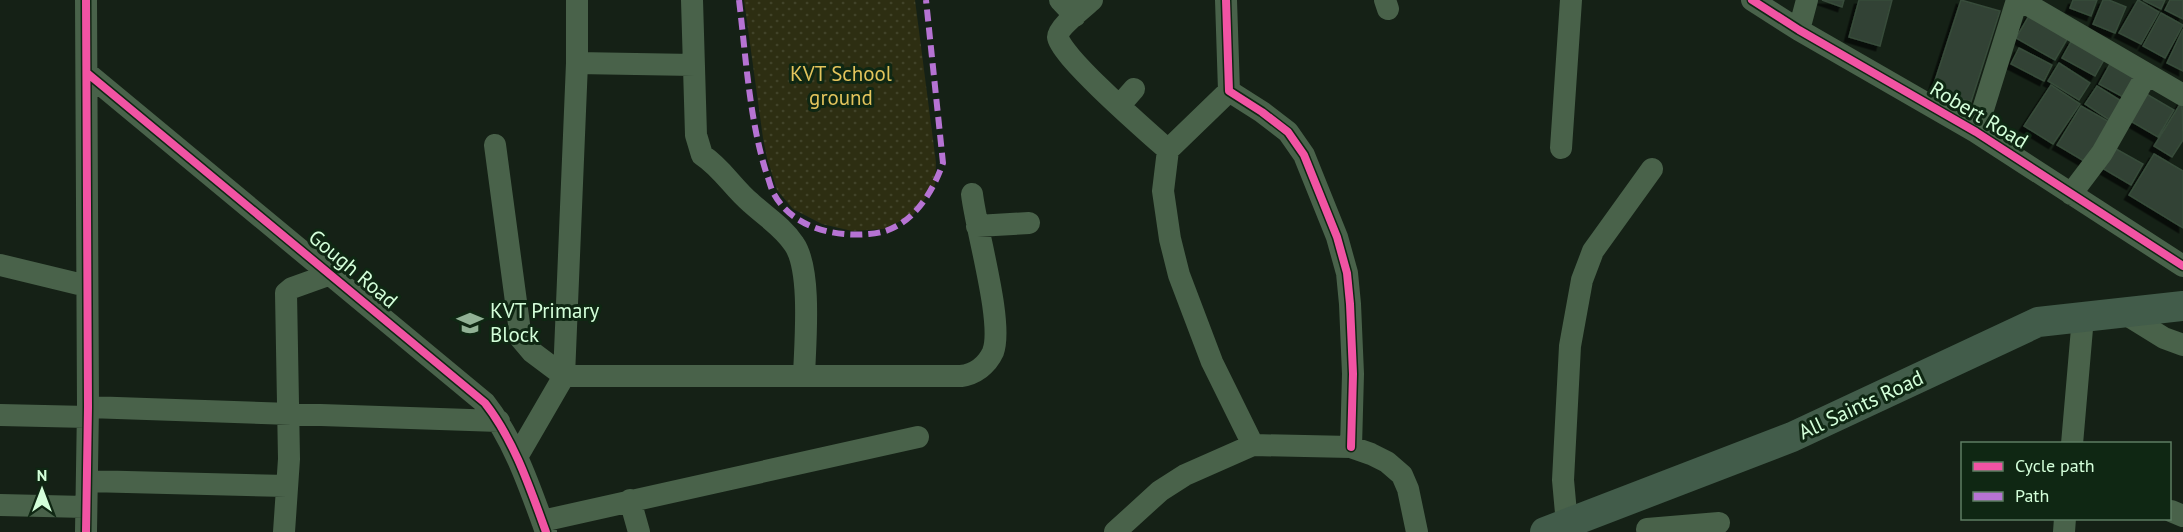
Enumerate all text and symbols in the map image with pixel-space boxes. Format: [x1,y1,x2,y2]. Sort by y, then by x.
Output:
park label: KVT School ground [790,60,892,111]
street label: Robert Road [1925,75,2033,154]
street label: Gough Road [303,223,403,314]
place label: KVT Primary Block [490,297,600,348]
school or university icon: KVT Primary Block [455,308,485,338]
street label: All Saints Road [1794,364,1928,445]
legend [1961,442,2171,520]
text: Cycle path [2015,454,2095,477]
north arrow [12,460,72,520]
text: N [37,465,47,485]
text: Path [2015,484,2049,507]

